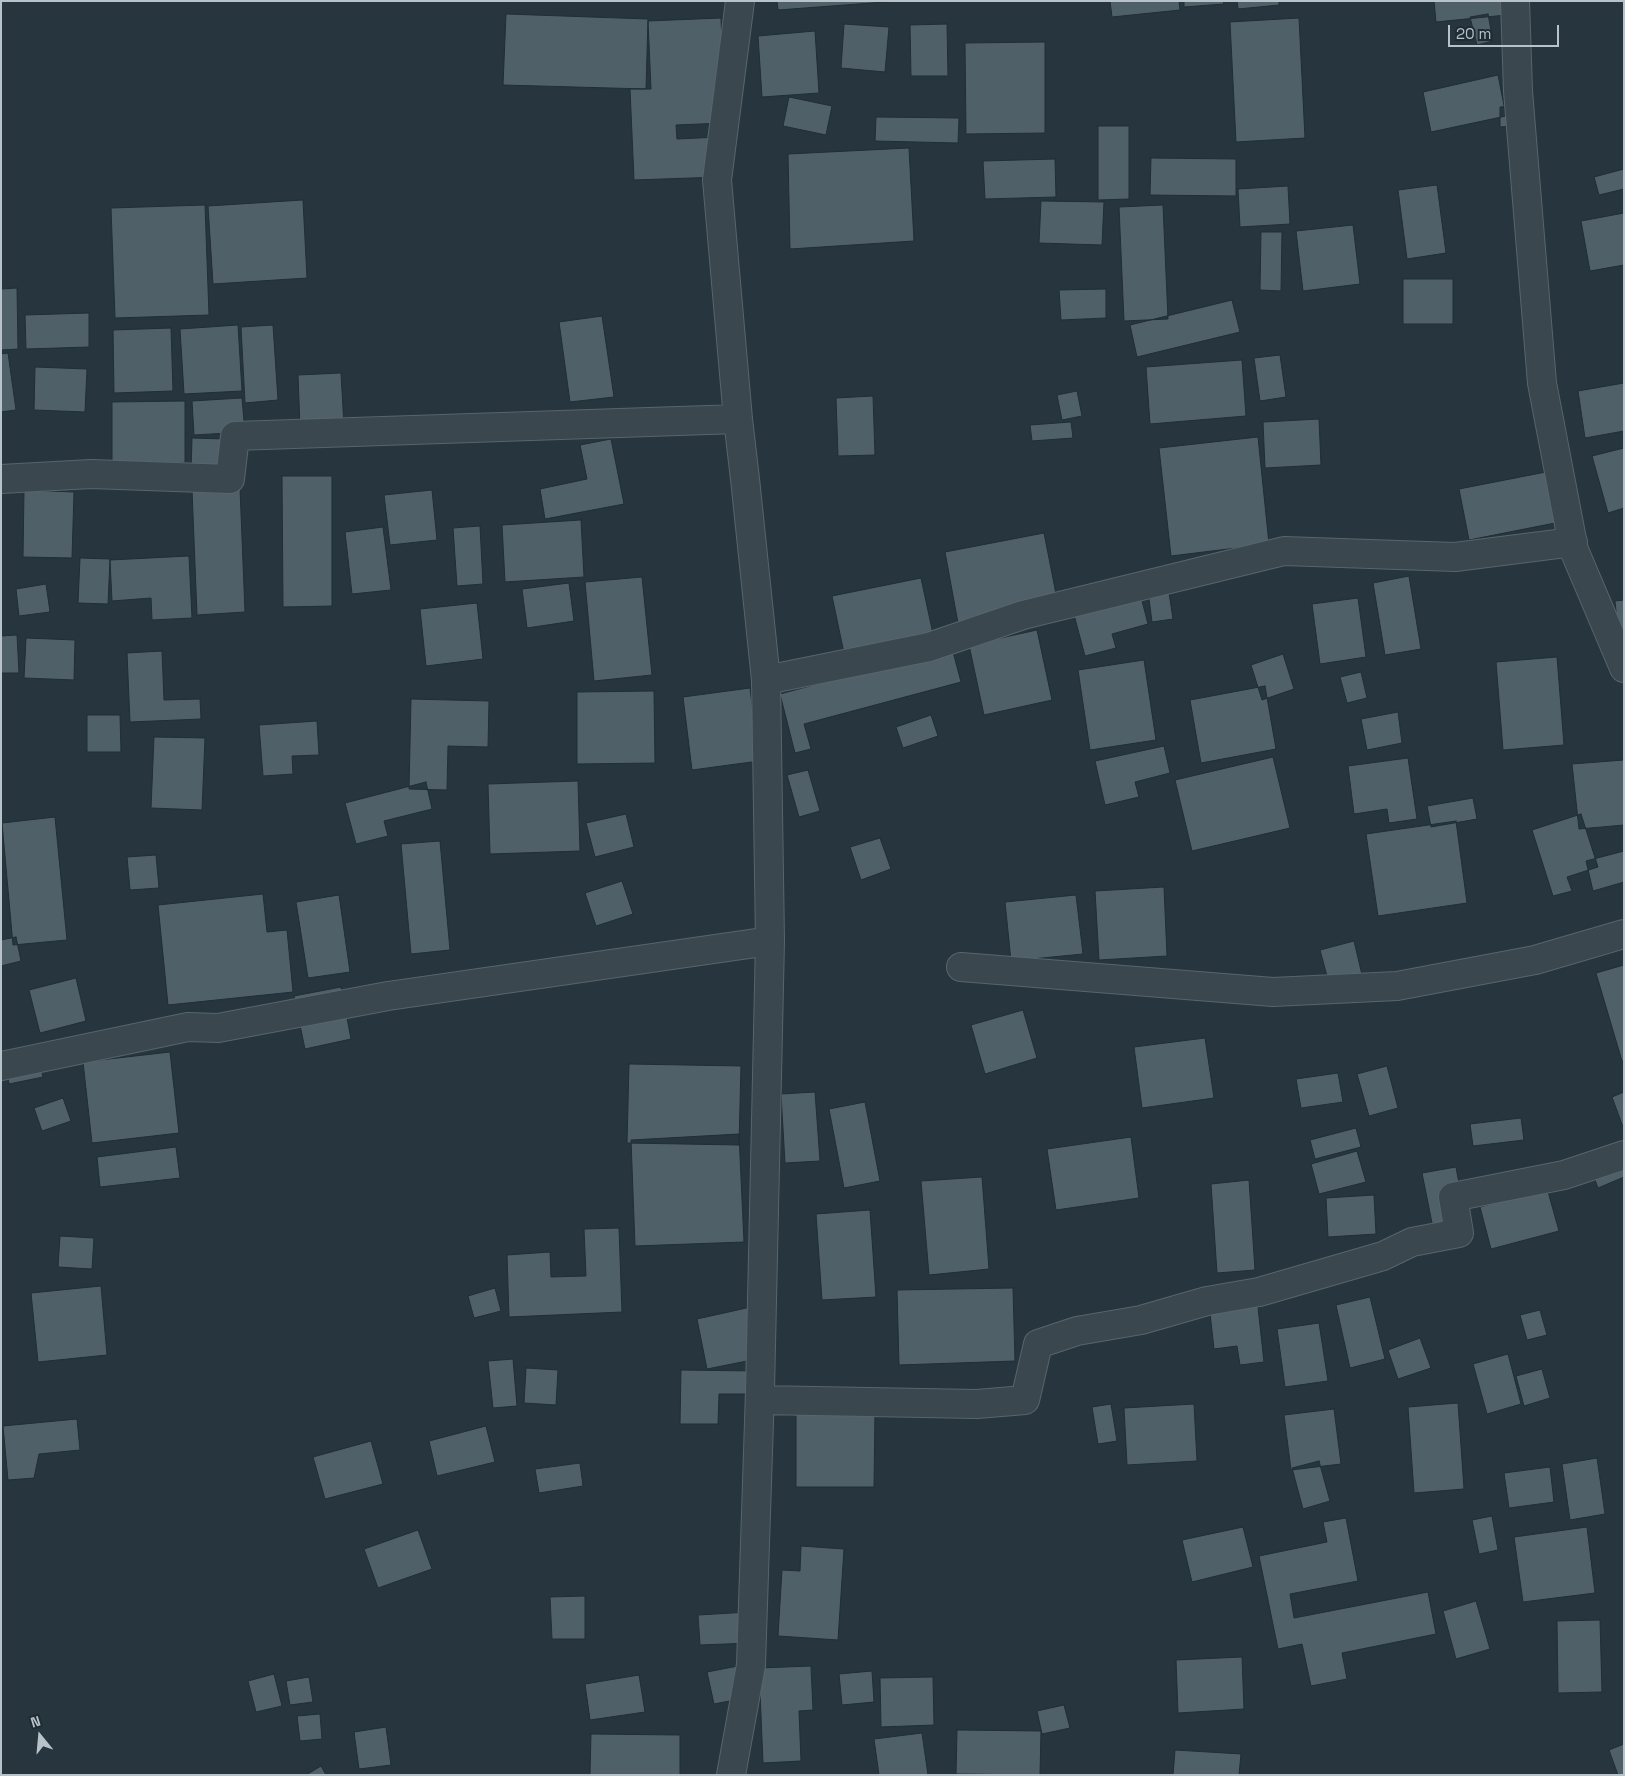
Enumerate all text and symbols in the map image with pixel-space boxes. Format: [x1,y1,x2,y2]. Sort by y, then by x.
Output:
scale bar [1450,15,1561,47]
text: 20 m [1456,24,1491,43]
north arrow [15,1711,65,1761]
text: N [28,1712,43,1732]

